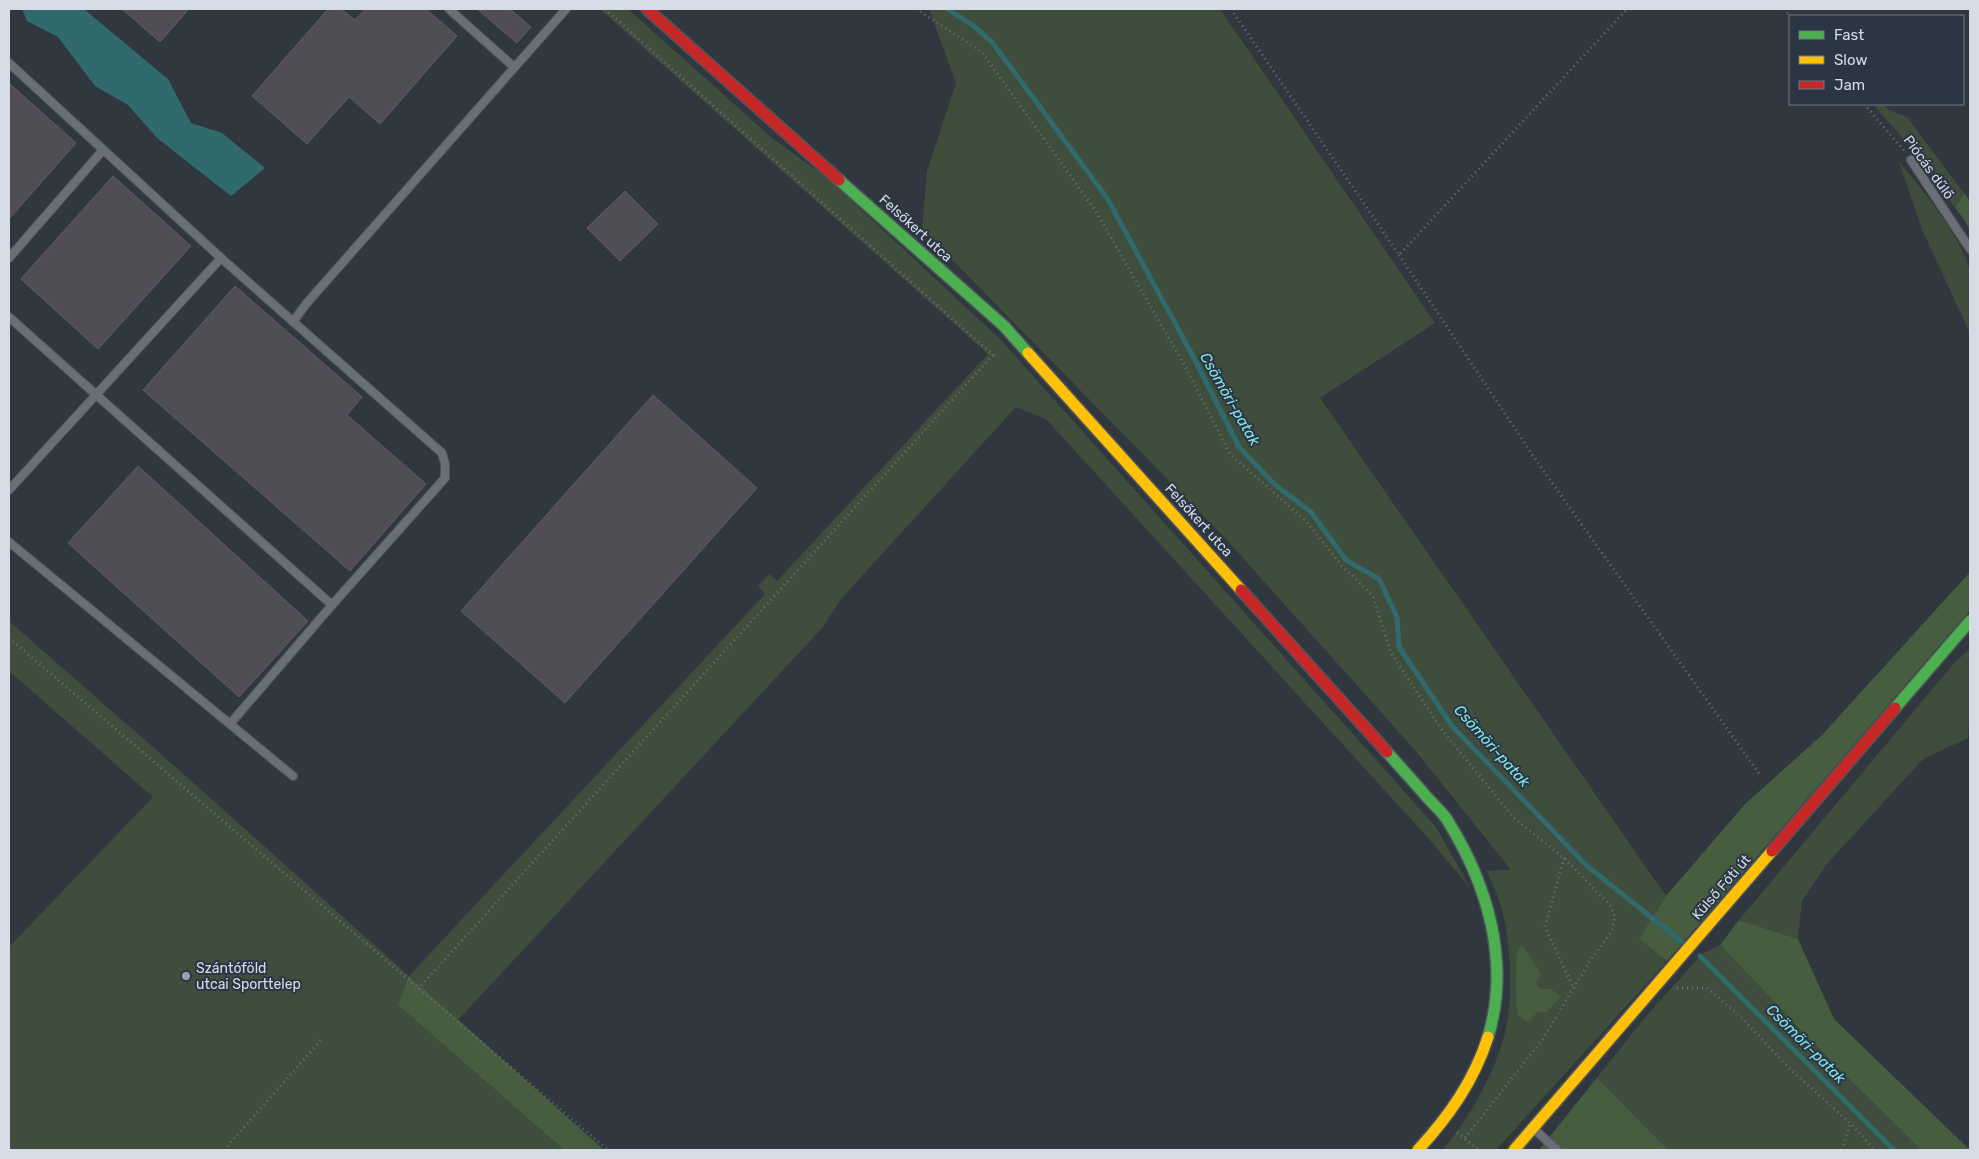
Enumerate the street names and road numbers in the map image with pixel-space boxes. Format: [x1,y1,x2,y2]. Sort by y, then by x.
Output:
street label: Piócás dűlő [1900,132,1957,202]
street label: Felsőkert utca [876,191,956,266]
street label: Felsőkert utca [1161,480,1236,560]
street label: Külső Fóti út [1688,851,1755,923]

